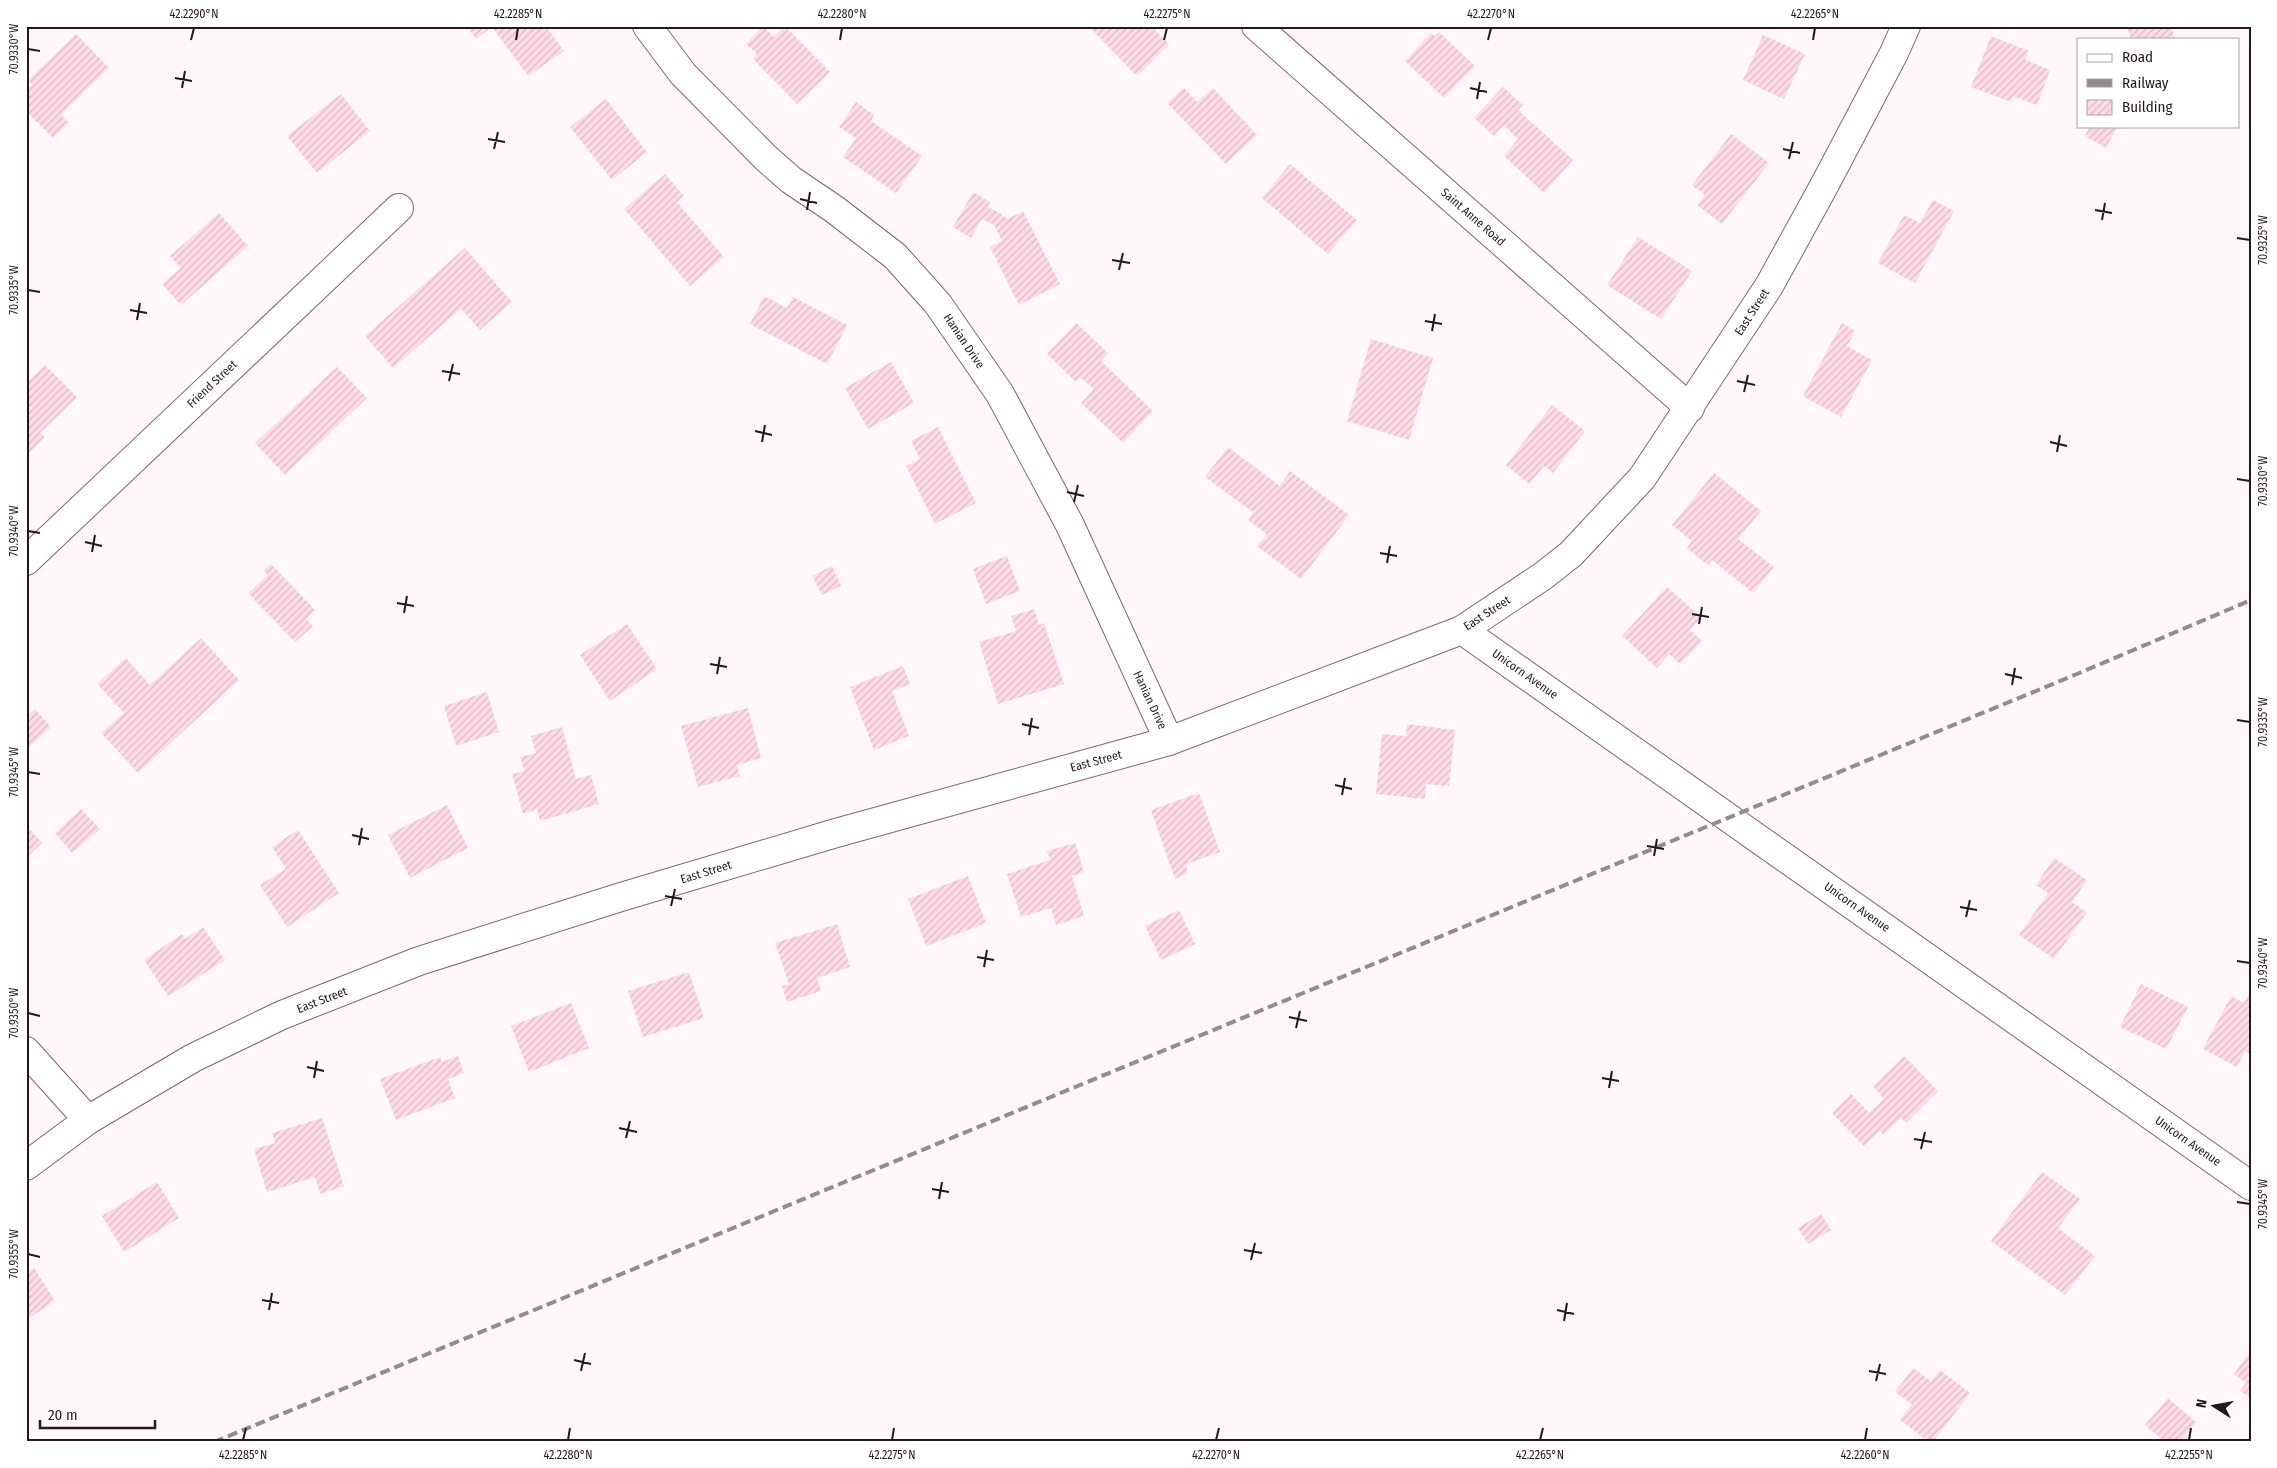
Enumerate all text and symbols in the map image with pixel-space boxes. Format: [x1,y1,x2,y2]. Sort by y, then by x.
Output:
text: 42.2290°N [170,7,218,21]
text: 42.2285°N [494,7,542,21]
text: 42.2280°N [817,7,867,21]
text: 42.2275°N [1144,7,1190,21]
text: 42.2270°N [1467,7,1515,21]
text: 42.2265°N [1791,7,1839,21]
text: 70.9330°W [7,24,21,74]
legend [2077,38,2240,128]
text: Road [2122,48,2153,66]
text: Railway [2122,74,2169,92]
text: Building [2122,98,2173,116]
street label: Saint Anne Road [1438,185,1508,249]
text: 70.9325°W [2256,215,2270,265]
text: 70.9335°W [7,265,21,315]
street label: East Street [1732,286,1772,338]
street label: Hanian Drive [941,311,987,371]
street label: Friend Street [184,357,240,411]
text: 70.9330°W [2256,456,2270,506]
text: 70.9340°W [7,506,21,556]
street label: East Street [1461,593,1513,633]
street label: Unicorn Avenue [1489,646,1561,702]
street label: Hanian Drive [1130,669,1170,732]
text: 70.9335°W [2256,697,2270,747]
text: 70.9345°W [7,747,21,797]
street label: East Street [1069,747,1123,775]
street label: East Street [679,858,733,886]
street label: Unicorn Avenue [1821,879,1893,935]
text: 70.9340°W [2256,938,2270,988]
street label: East Street [295,984,349,1016]
text: 70.9350°W [7,988,21,1038]
street label: Unicorn Avenue [2152,1113,2224,1169]
text: 70.9345°W [2256,1179,2270,1229]
text: 70.9355°W [7,1229,21,1279]
north arrow [2190,1380,2240,1430]
scale bar [40,1398,155,1430]
text: N [2193,1398,2211,1409]
text: 20 m [48,1406,78,1424]
text: 42.2285°N [219,1448,267,1462]
text: 42.2280°N [543,1448,593,1462]
text: 42.2275°N [869,1448,915,1462]
text: 42.2270°N [1192,1448,1240,1462]
text: 42.2265°N [1516,1448,1564,1462]
text: 42.2260°N [1840,1448,1890,1462]
text: 42.2255°N [2165,1448,2213,1462]

